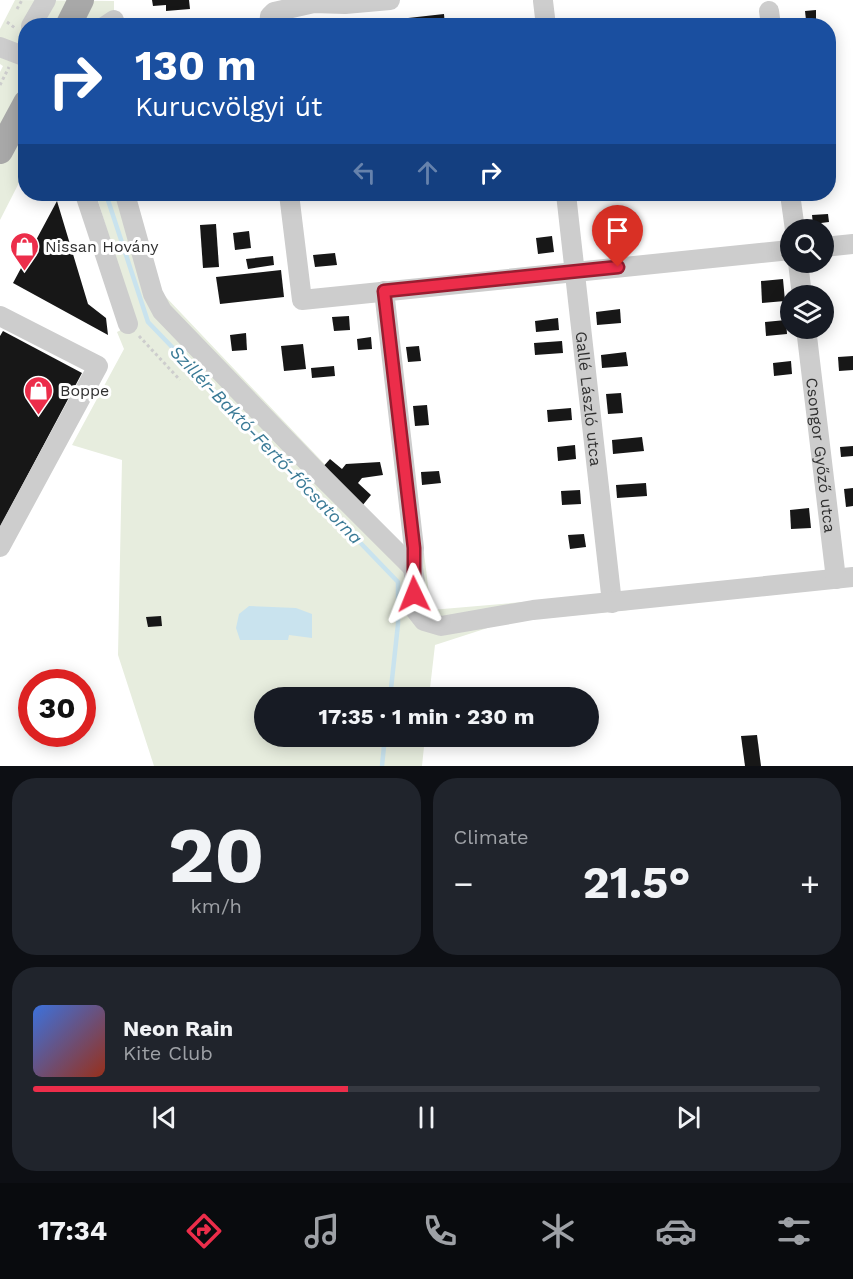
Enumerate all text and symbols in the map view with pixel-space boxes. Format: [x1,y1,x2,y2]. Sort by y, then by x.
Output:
text: 130 m [135,41,257,90]
icon: right [36,42,114,120]
text: Kurucvölgyi út [135,91,322,123]
icon: left [348,156,381,189]
icon: ahead [411,156,444,189]
icon: right [474,156,507,189]
pin [592,205,643,267]
icon: arrive [601,214,634,247]
map controls [780,219,834,339]
button: search [780,219,834,273]
shop icon: Nissan Hovány [8,230,40,272]
place label: Nissan Hovány [45,237,159,256]
button: layers [780,285,834,339]
street label: Gallé László utca [572,330,606,467]
water label: Szillér-Baktó-Fertő-főcsatorna [166,341,367,548]
shop icon: Boppe [23,374,55,416]
street label: Csongor Győző utca [802,377,839,534]
place label: Boppe [60,381,109,400]
position arrow [382,562,446,626]
speed limit sign: 30 [18,669,96,747]
text: 17:35 · 1 min · 230 m [319,704,534,729]
text: 20 [168,809,265,901]
text: Climate [454,825,529,849]
text: 21.5° [583,856,691,909]
text: − [454,864,473,903]
text: + [800,864,820,903]
text: km/h [190,894,242,918]
text: Neon Rain [123,1016,233,1041]
text: Kite Club [123,1041,213,1065]
icon: previous [148,1101,181,1134]
icon: pause [410,1101,443,1134]
icon: next [672,1101,705,1134]
icon: directions [183,1210,225,1252]
icon: music [301,1210,343,1252]
icon: phone [419,1210,461,1252]
icon: climate [537,1210,579,1252]
icon: car [655,1210,697,1252]
icon: filters [773,1210,815,1252]
text: 17:34 [38,1215,107,1247]

